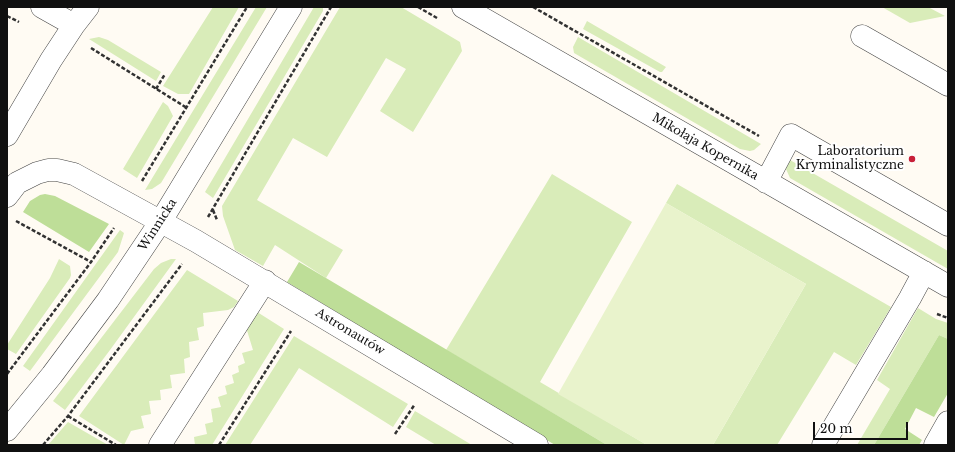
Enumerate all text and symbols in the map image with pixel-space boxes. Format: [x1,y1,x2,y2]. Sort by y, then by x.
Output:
street label: Mikołaja Kopernika [649,111,761,183]
place label: Laboratorium Kryminalistyczne [796,145,904,173]
marker: Laboratorium Kryminalistyczne [907,154,917,164]
street label: Winnicka [136,196,180,254]
street label: Astronautów [313,306,387,358]
scale bar [815,414,910,440]
text: 20 m [820,421,852,436]

